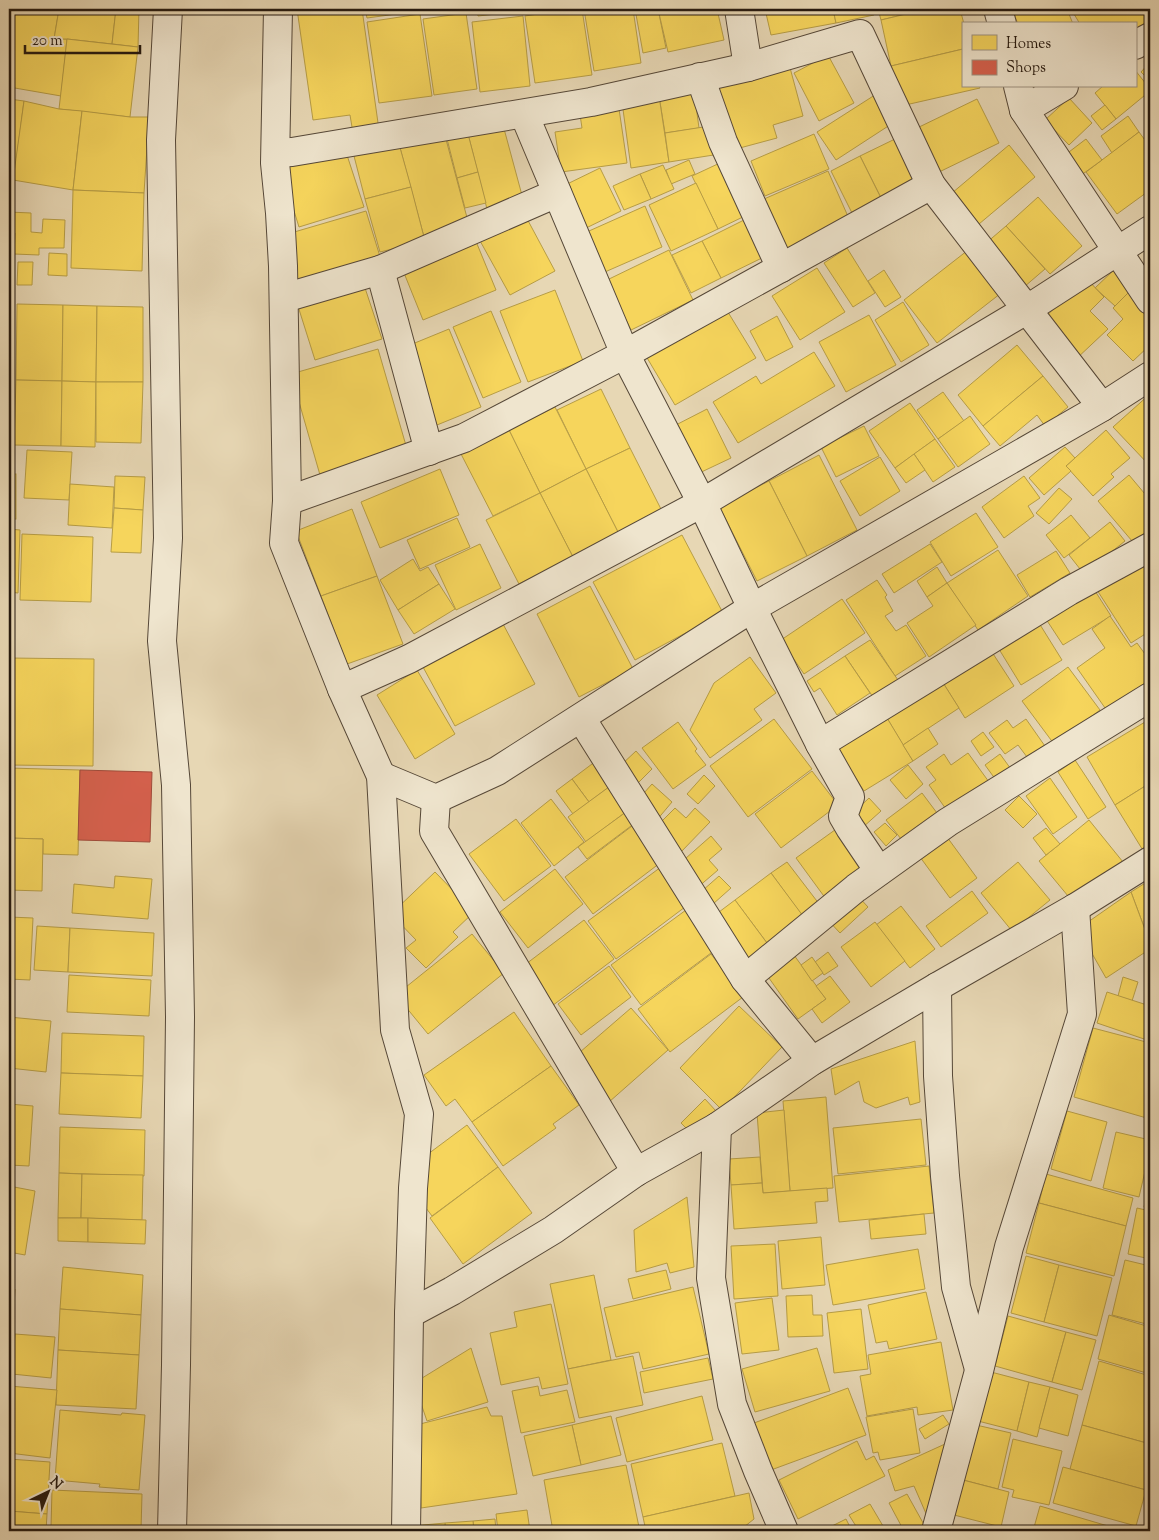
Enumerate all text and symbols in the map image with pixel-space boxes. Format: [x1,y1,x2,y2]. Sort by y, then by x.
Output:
scale bar [25,22,140,54]
legend [962,22,1136,88]
text: 20 m [32,31,63,52]
text: Homes [1006,34,1051,55]
text: Shops [1006,58,1046,79]
north arrow [22,1468,72,1518]
text: N [45,1473,66,1495]

